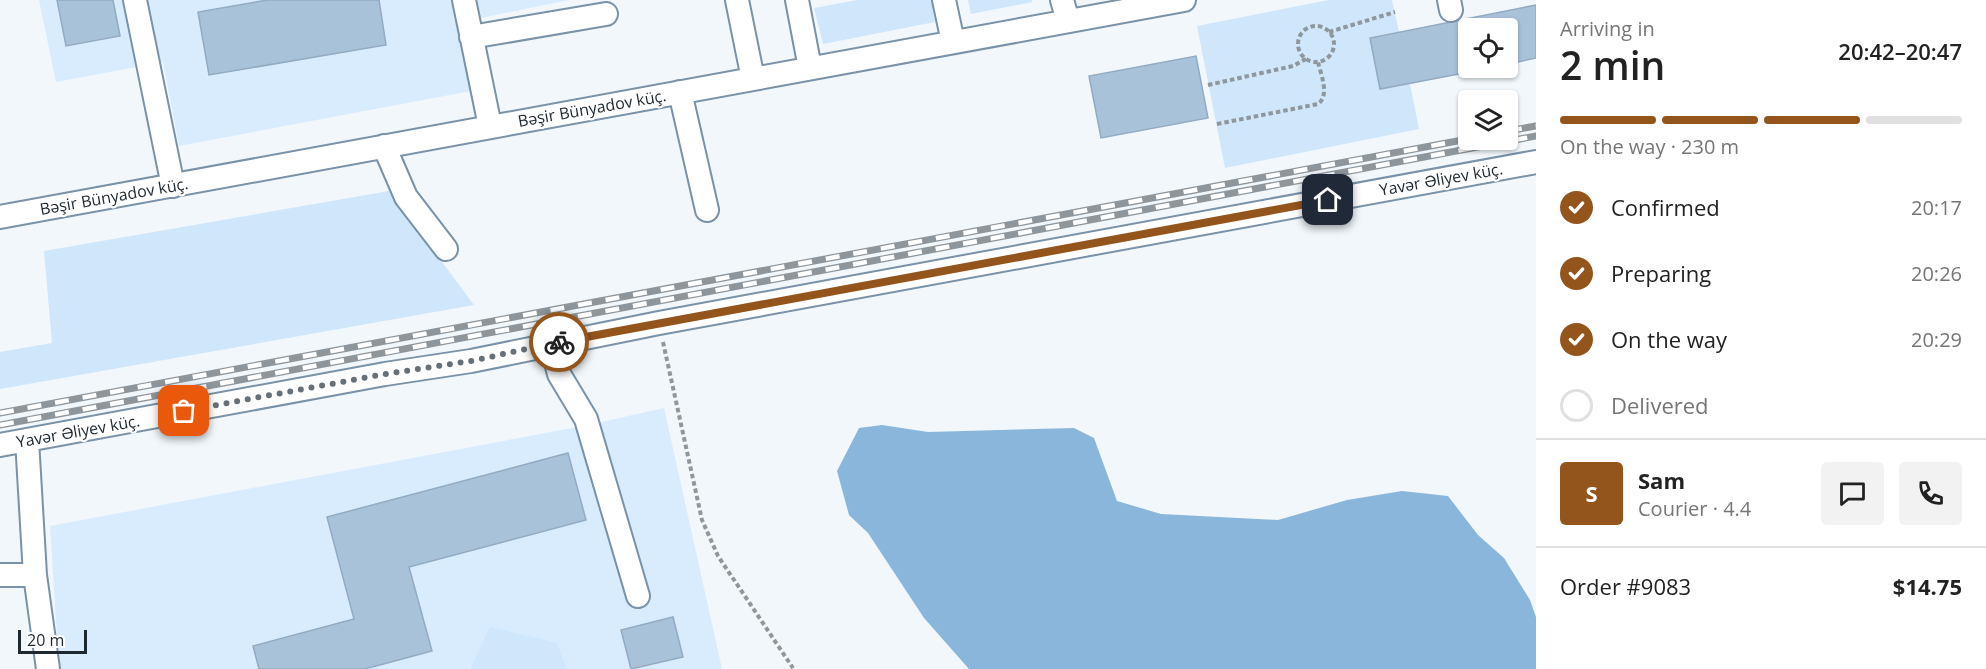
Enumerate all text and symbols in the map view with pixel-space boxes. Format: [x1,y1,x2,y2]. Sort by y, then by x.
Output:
text: Arriving in [1560,15,1655,42]
map controls [1458,18,1518,150]
button: locate [1458,18,1518,78]
text: 20:42–20:47 [1838,36,1962,66]
text: 2 min [1560,38,1665,91]
street label: Bəşir Bünyadov küç. [516,84,668,132]
button: layers [1458,90,1518,150]
text: On the way · 230 m [1560,133,1739,160]
street label: Yavər Əliyev küç. [1378,157,1504,201]
street label: Bəşir Bünyadov küç. [38,172,190,220]
pin [1302,174,1353,225]
icon: home [1311,183,1344,216]
icon: check [1560,191,1593,224]
text: Confirmed [1611,192,1720,222]
text: 20:17 [1911,194,1962,221]
icon: check [1560,257,1593,290]
text: Preparing [1611,258,1711,288]
text: 20:26 [1911,260,1962,287]
courier [529,312,589,372]
icon: check [1560,323,1593,356]
text: On the way [1611,324,1727,354]
icon: bike [543,326,576,359]
text: 20:29 [1911,326,1962,353]
pin [158,385,209,436]
text: Delivered [1611,390,1709,420]
icon: bag [167,394,200,427]
street label: Yavər Əliyev küç. [15,409,141,453]
button: chat [1821,462,1884,525]
button: phone [1899,462,1962,525]
text: Sam [1638,465,1685,495]
text: S [1585,478,1598,508]
text: Courier · 4.4 [1638,495,1751,522]
text: Order #9083 [1560,571,1691,601]
text: $14.75 [1893,571,1962,601]
scale bar [18,627,87,654]
text: 20 m [27,629,64,651]

